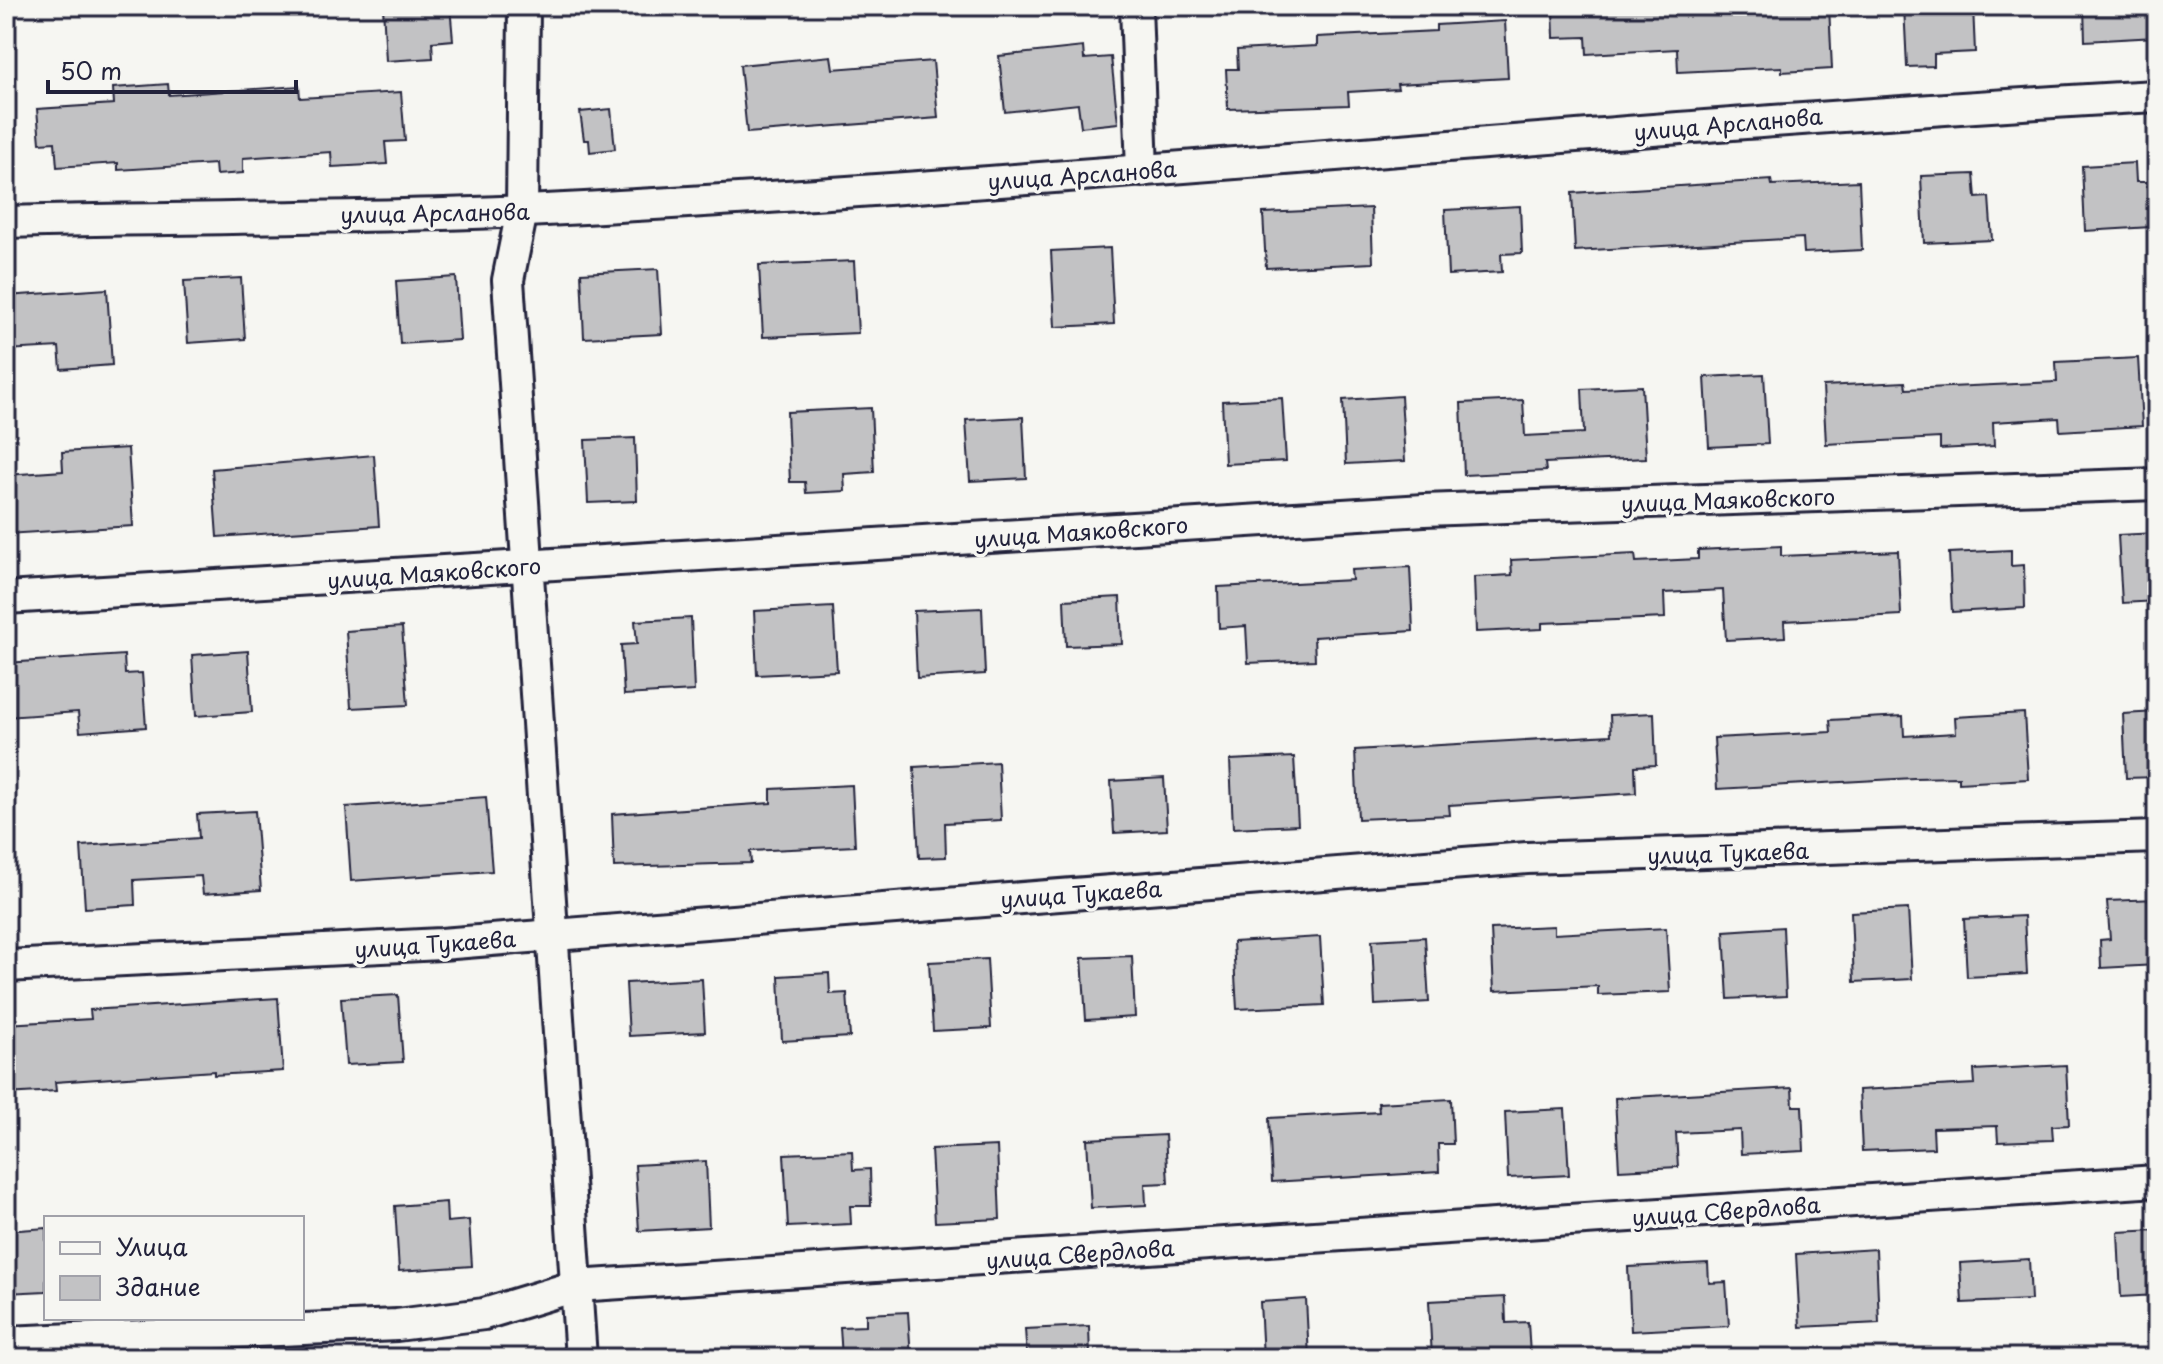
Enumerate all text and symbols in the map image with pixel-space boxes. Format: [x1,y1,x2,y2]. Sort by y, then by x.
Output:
scale bar [48,44,296,94]
text: 50 m [60,52,122,88]
street label: улица Арсланова [1632,98,1824,148]
street label: улица Арсланова [986,151,1178,197]
street label: улица Арсланова [340,194,530,230]
street label: улица Маяковского [1620,479,1836,519]
street label: улица Маяковского [973,507,1189,555]
street label: улица Маяковского [326,548,542,596]
street label: улица Тукаева [1646,833,1810,871]
street label: улица Тукаева [999,871,1163,915]
street label: улица Тукаева [353,921,517,965]
street label: улица Свердлова [1631,1187,1822,1233]
legend [44,1216,304,1320]
text: Улица [116,1228,188,1264]
street label: улица Свердлова [985,1230,1176,1276]
text: Здание [116,1268,201,1304]

